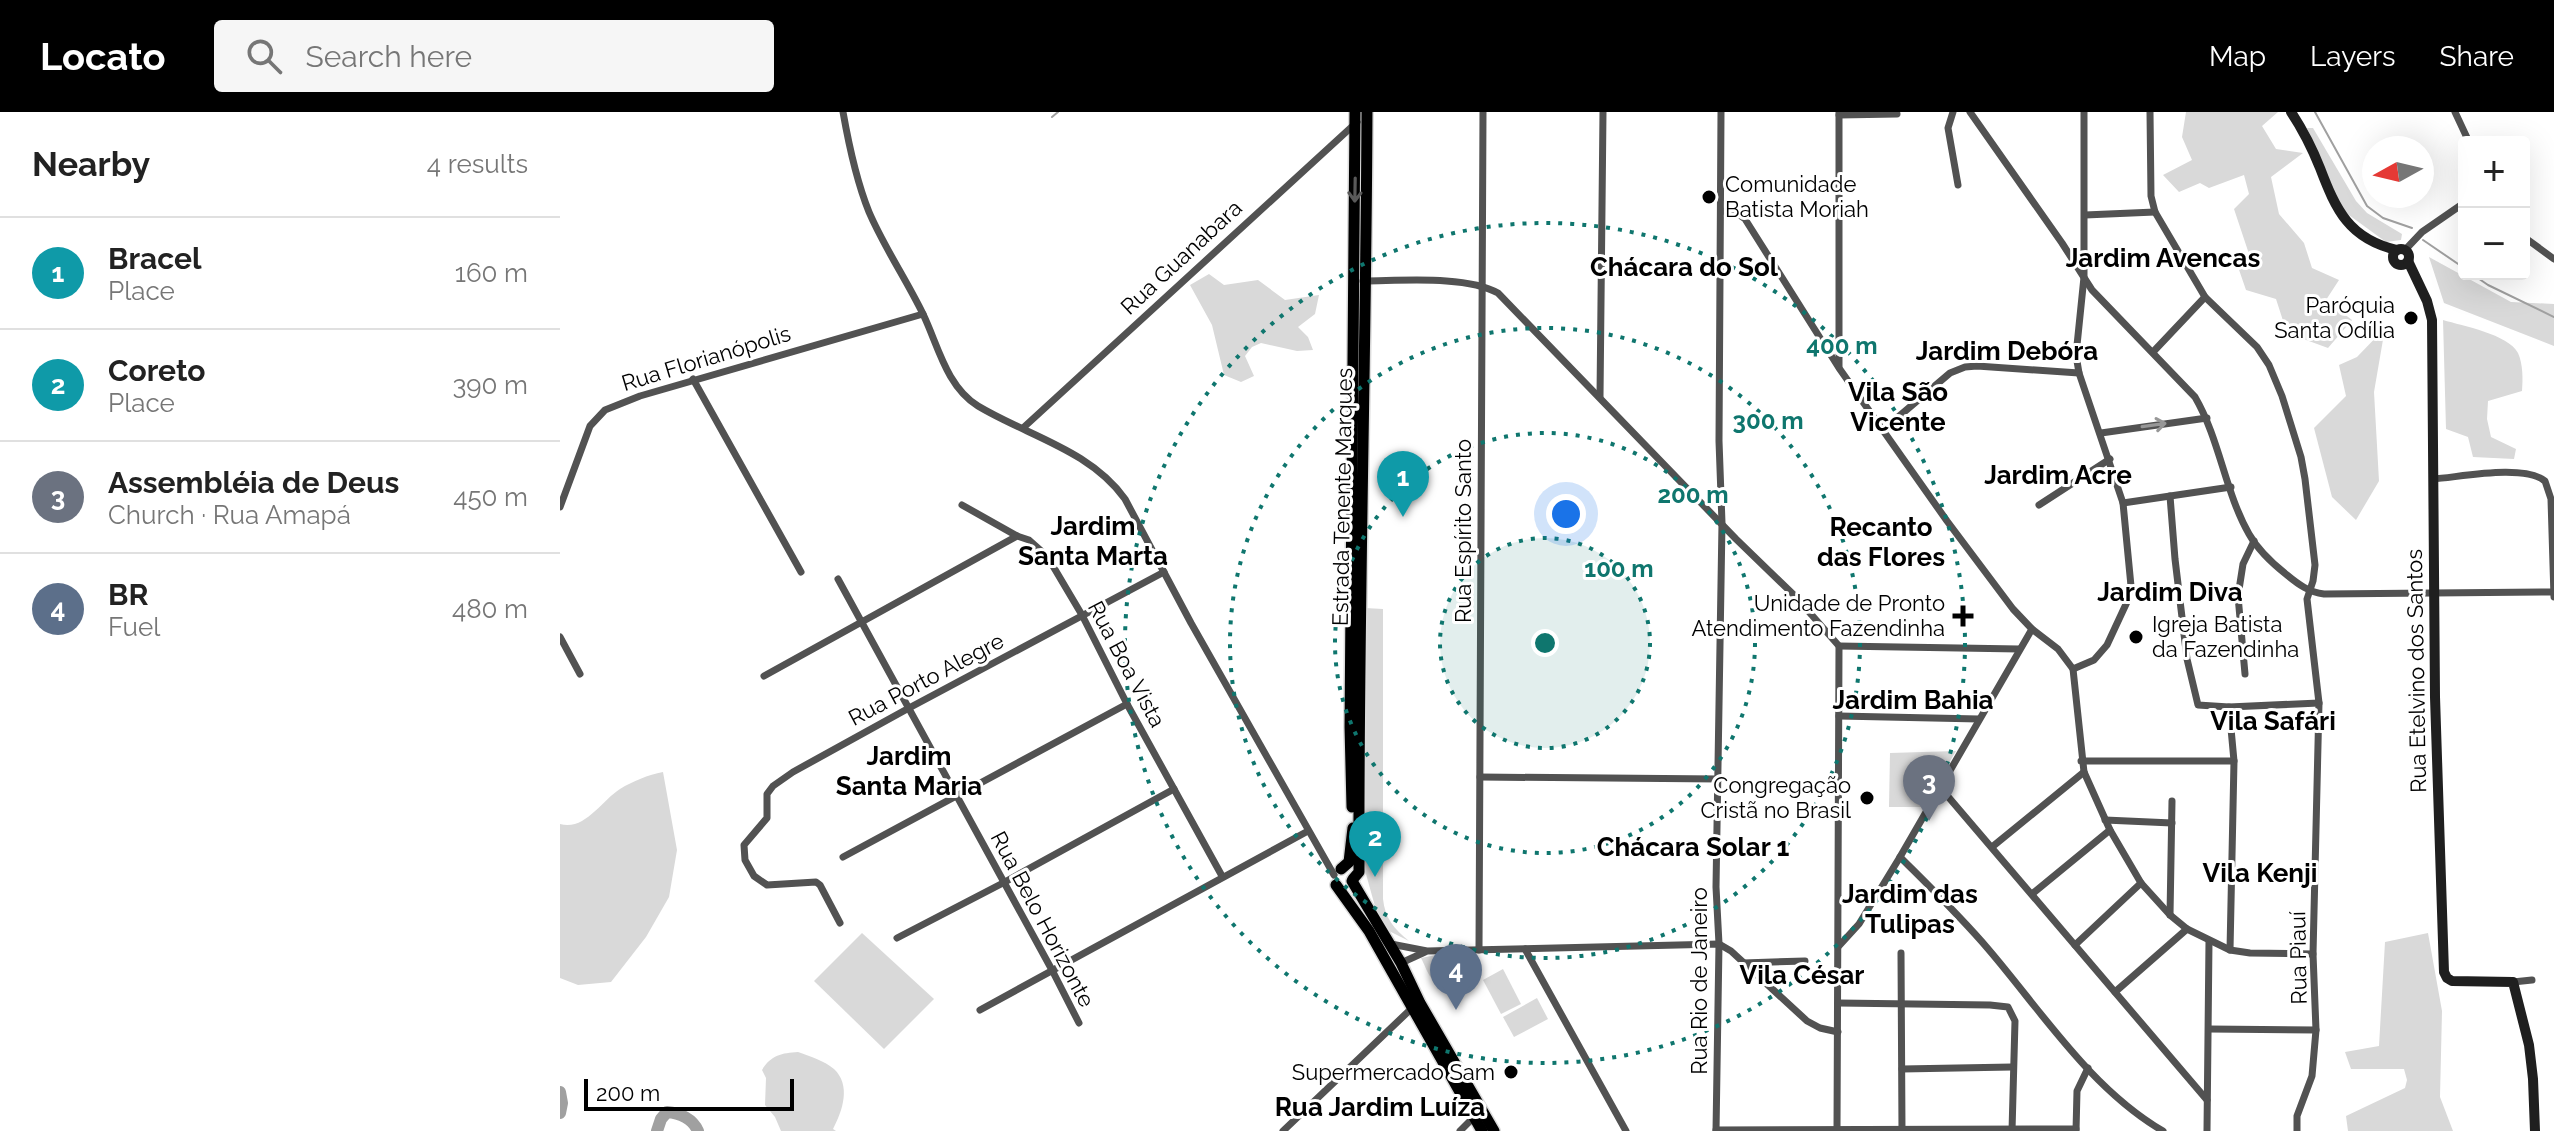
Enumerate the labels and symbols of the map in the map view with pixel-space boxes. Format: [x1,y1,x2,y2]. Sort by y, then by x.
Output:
north arrow [2362,136,2434,208]
place label: Comunidade Batista Moriah [1725,171,1869,222]
one-way arrow [1347,176,1362,203]
marker: Comunidade Batista Moriah [1700,188,1718,206]
street label: Rua Guanabara [1115,194,1247,320]
district label: Jardim Avencas [2066,243,2260,273]
district label: Chácara do Sol [1590,252,1779,282]
place label: Paróquia Santa Odília [2274,292,2395,343]
marker: Paróquia Santa Odília [2402,309,2420,327]
street label: Rua Florianópolis [618,320,794,396]
text: 400 m [1806,331,1878,360]
district label: Jardim Debóra [1916,336,2098,366]
street label: Estrada Tenente Marques [1327,368,1357,626]
district label: Vila São Vicente [1848,377,1948,437]
text: 300 m [1733,406,1803,435]
one-way arrow [2141,417,2166,432]
street label: Rua Espírito Santo [1450,439,1476,623]
pin: 1 [1377,451,1429,517]
district label: Jardim Acre [1984,460,2132,490]
text: 200 m [1657,480,1729,509]
your location [1546,494,1586,534]
district label: Jardim Santa Marta [1018,511,1168,571]
district label: Recanto das Flores [1817,512,1945,572]
street label: Rua Etelvino dos Santos [2401,549,2431,793]
text: 100 m [1584,554,1654,583]
district label: Jardim Diva [2097,577,2243,607]
place label: Unidade de Pronto Atendimento Fazendinha [1692,590,1945,641]
street label: Rua Boa Vista [1083,596,1171,732]
marker: Unidade de Pronto Atendimento Fazendinha [1952,605,1974,627]
place label: Igreja Batista da Fazendinha [2152,611,2299,662]
street label: Rua Porto Alegre [844,627,1008,731]
marker: Igreja Batista da Fazendinha [2127,628,2145,646]
centre of rings [1531,629,1559,657]
district label: Jardim Bahia [1832,685,1994,715]
district label: Vila Safári [2210,706,2336,736]
district label: Jardim Santa Maria [836,741,982,801]
pin: 3 [1903,755,1955,821]
place label: Congregação Cristã no Brasil [1701,772,1851,823]
marker: Congregação Cristã no Brasil [1858,789,1876,807]
pin: 2 [1349,811,1401,877]
street label: Rua Belo Horizonte [986,827,1100,1011]
district label: Chácara Solar 1 [1597,832,1789,862]
district label: Vila Kenji [2203,858,2317,888]
district label: Jardim das Tulipas [1842,879,1978,939]
street label: Rua Rio de Janeiro [1686,887,1712,1075]
street label: Rua Piauí [2284,911,2312,1005]
pin: 4 [1430,944,1482,1010]
district label: Vila César [1740,960,1864,990]
place label: Supermercado Sam [1292,1059,1495,1085]
marker: Supermercado Sam [1502,1063,1520,1081]
scale bar [584,1075,794,1111]
district label: Rua Jardim Luíza [1275,1092,1485,1122]

